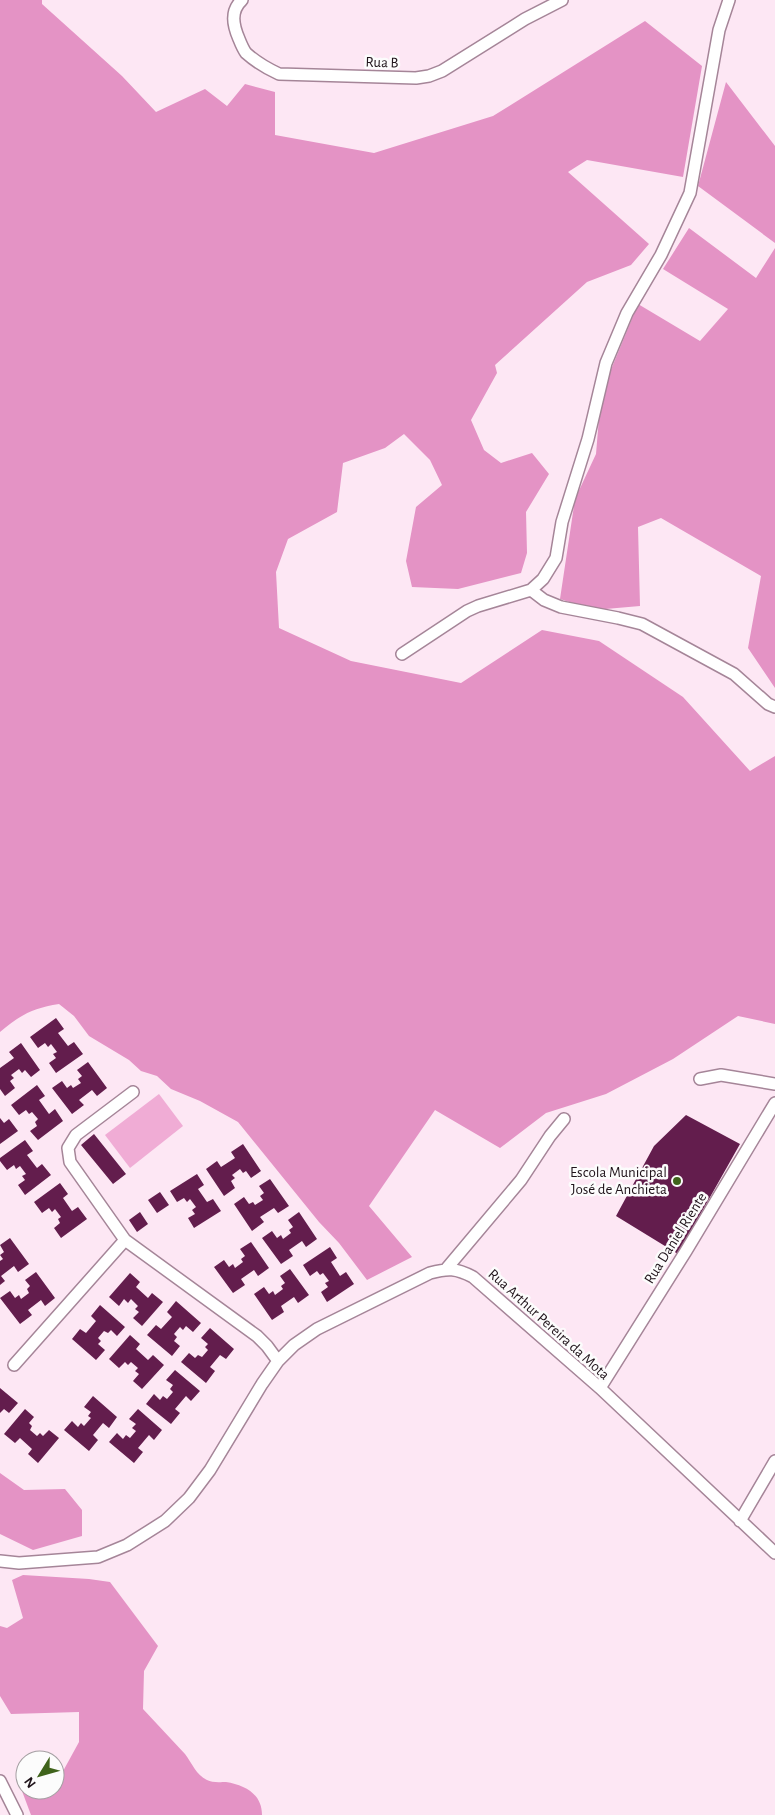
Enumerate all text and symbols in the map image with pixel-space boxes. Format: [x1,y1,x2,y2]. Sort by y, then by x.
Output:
street label: Rua B [365,54,399,71]
place label: Escola Municipal José de Anchieta [570,1165,667,1197]
marker: Escola Municipal José de Anchieta [671,1175,683,1187]
street label: Rua Daniel Riente [641,1190,709,1286]
street label: Rua Arthur Pereira da Mota [485,1266,612,1383]
north arrow [15,1750,65,1800]
text: N [22,1774,39,1790]

